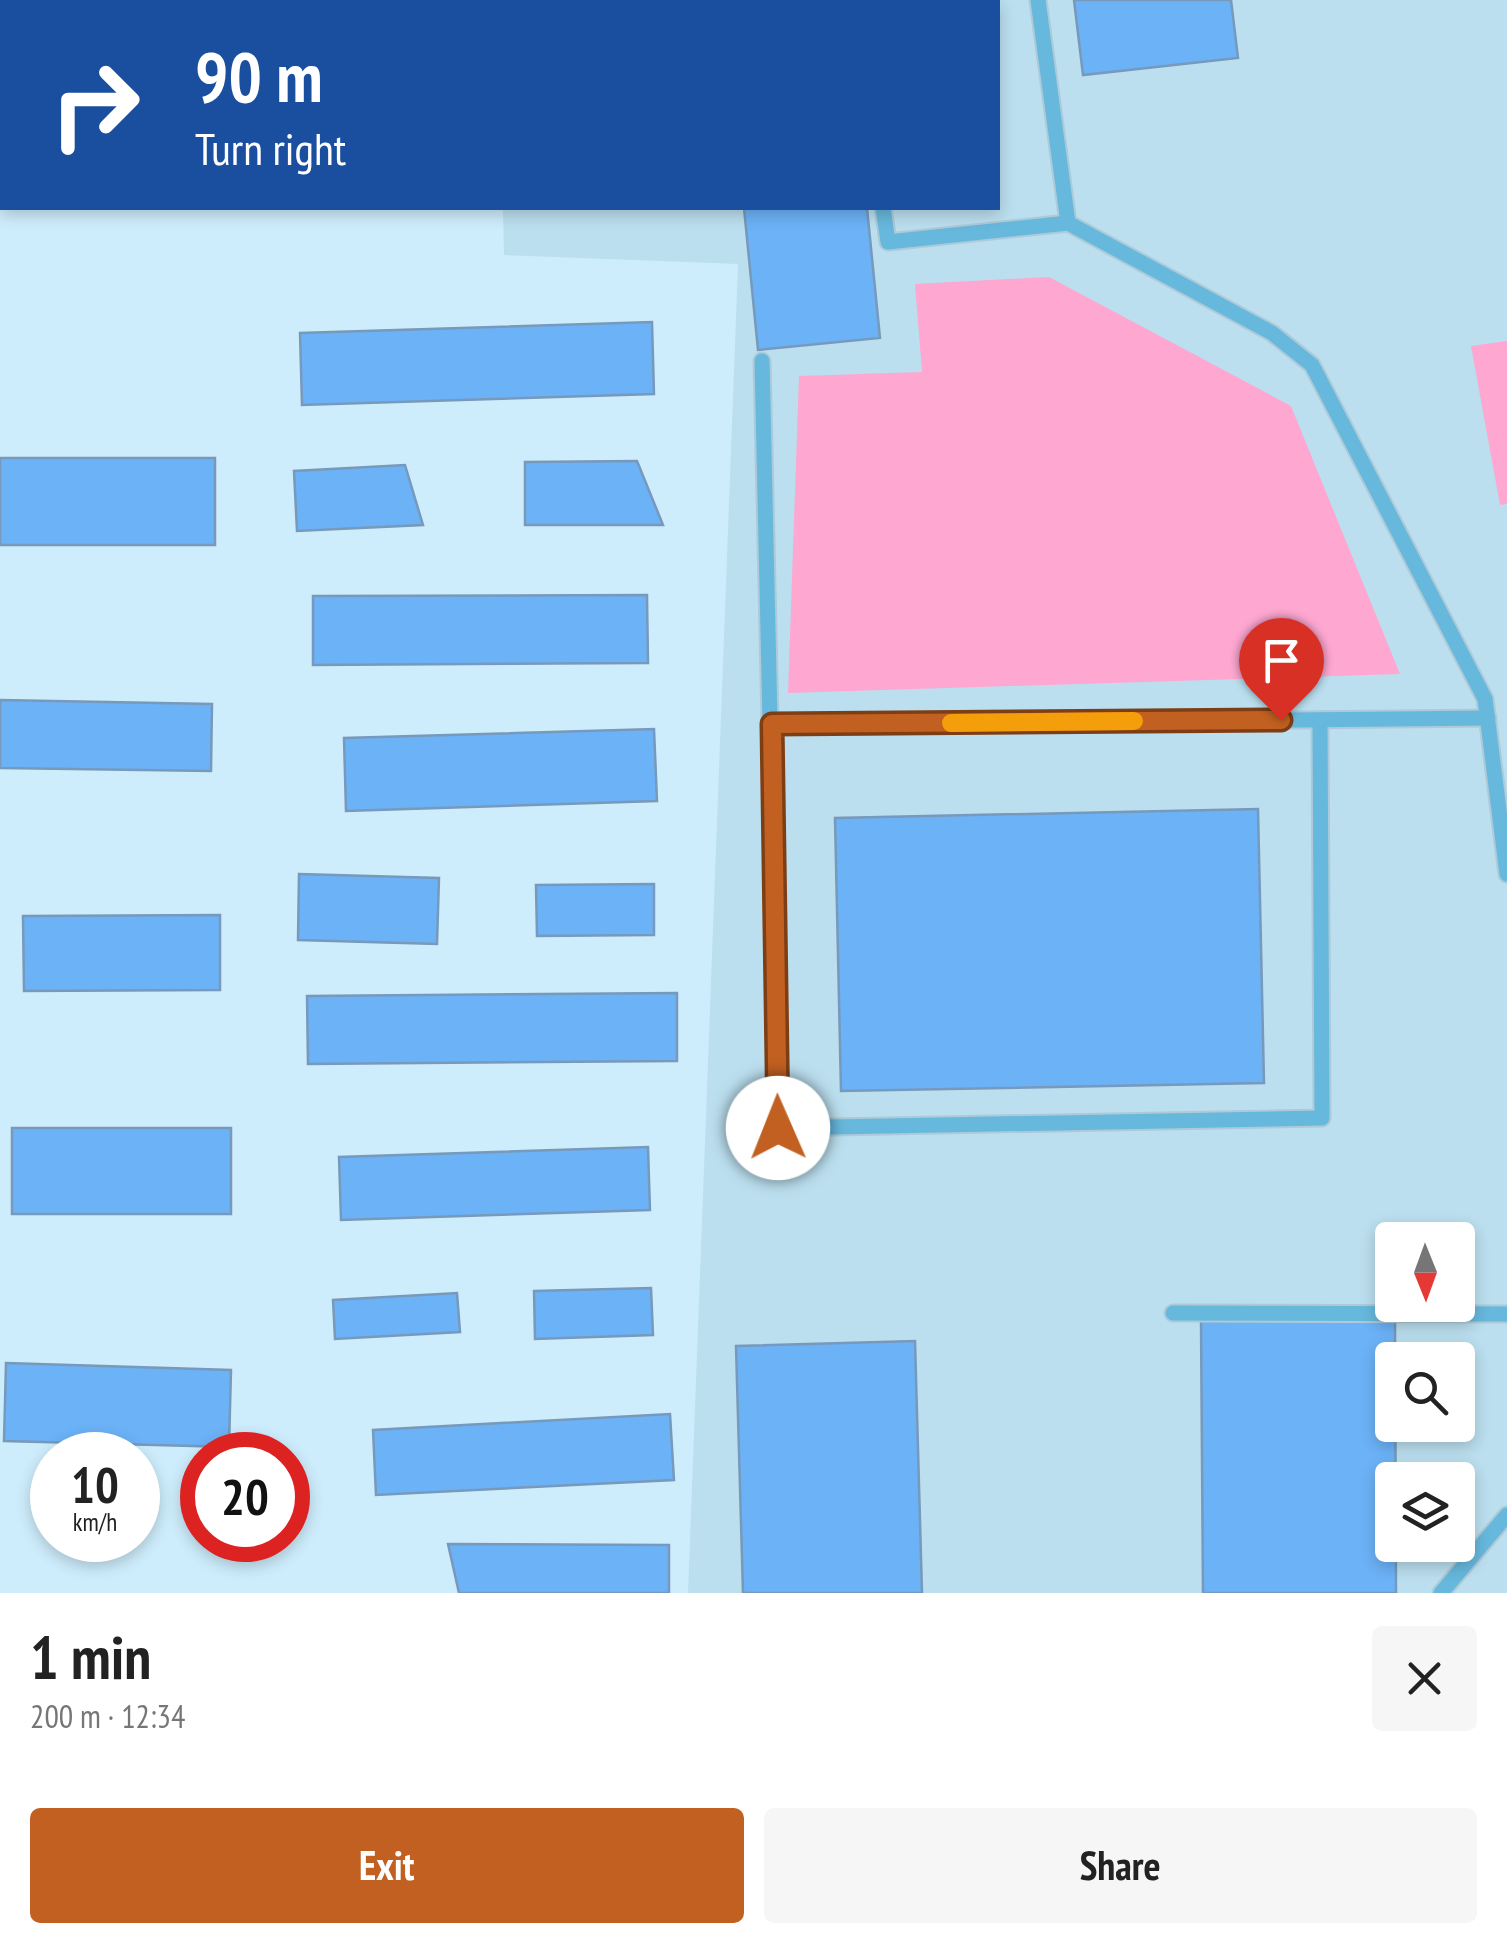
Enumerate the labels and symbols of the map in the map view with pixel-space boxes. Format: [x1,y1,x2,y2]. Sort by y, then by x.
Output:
pin [1239,618,1324,721]
position arrow [726,1076,830,1180]
north arrow [1375,1222,1475,1322]
speed limit sign: 20 [180,1432,310,1562]

